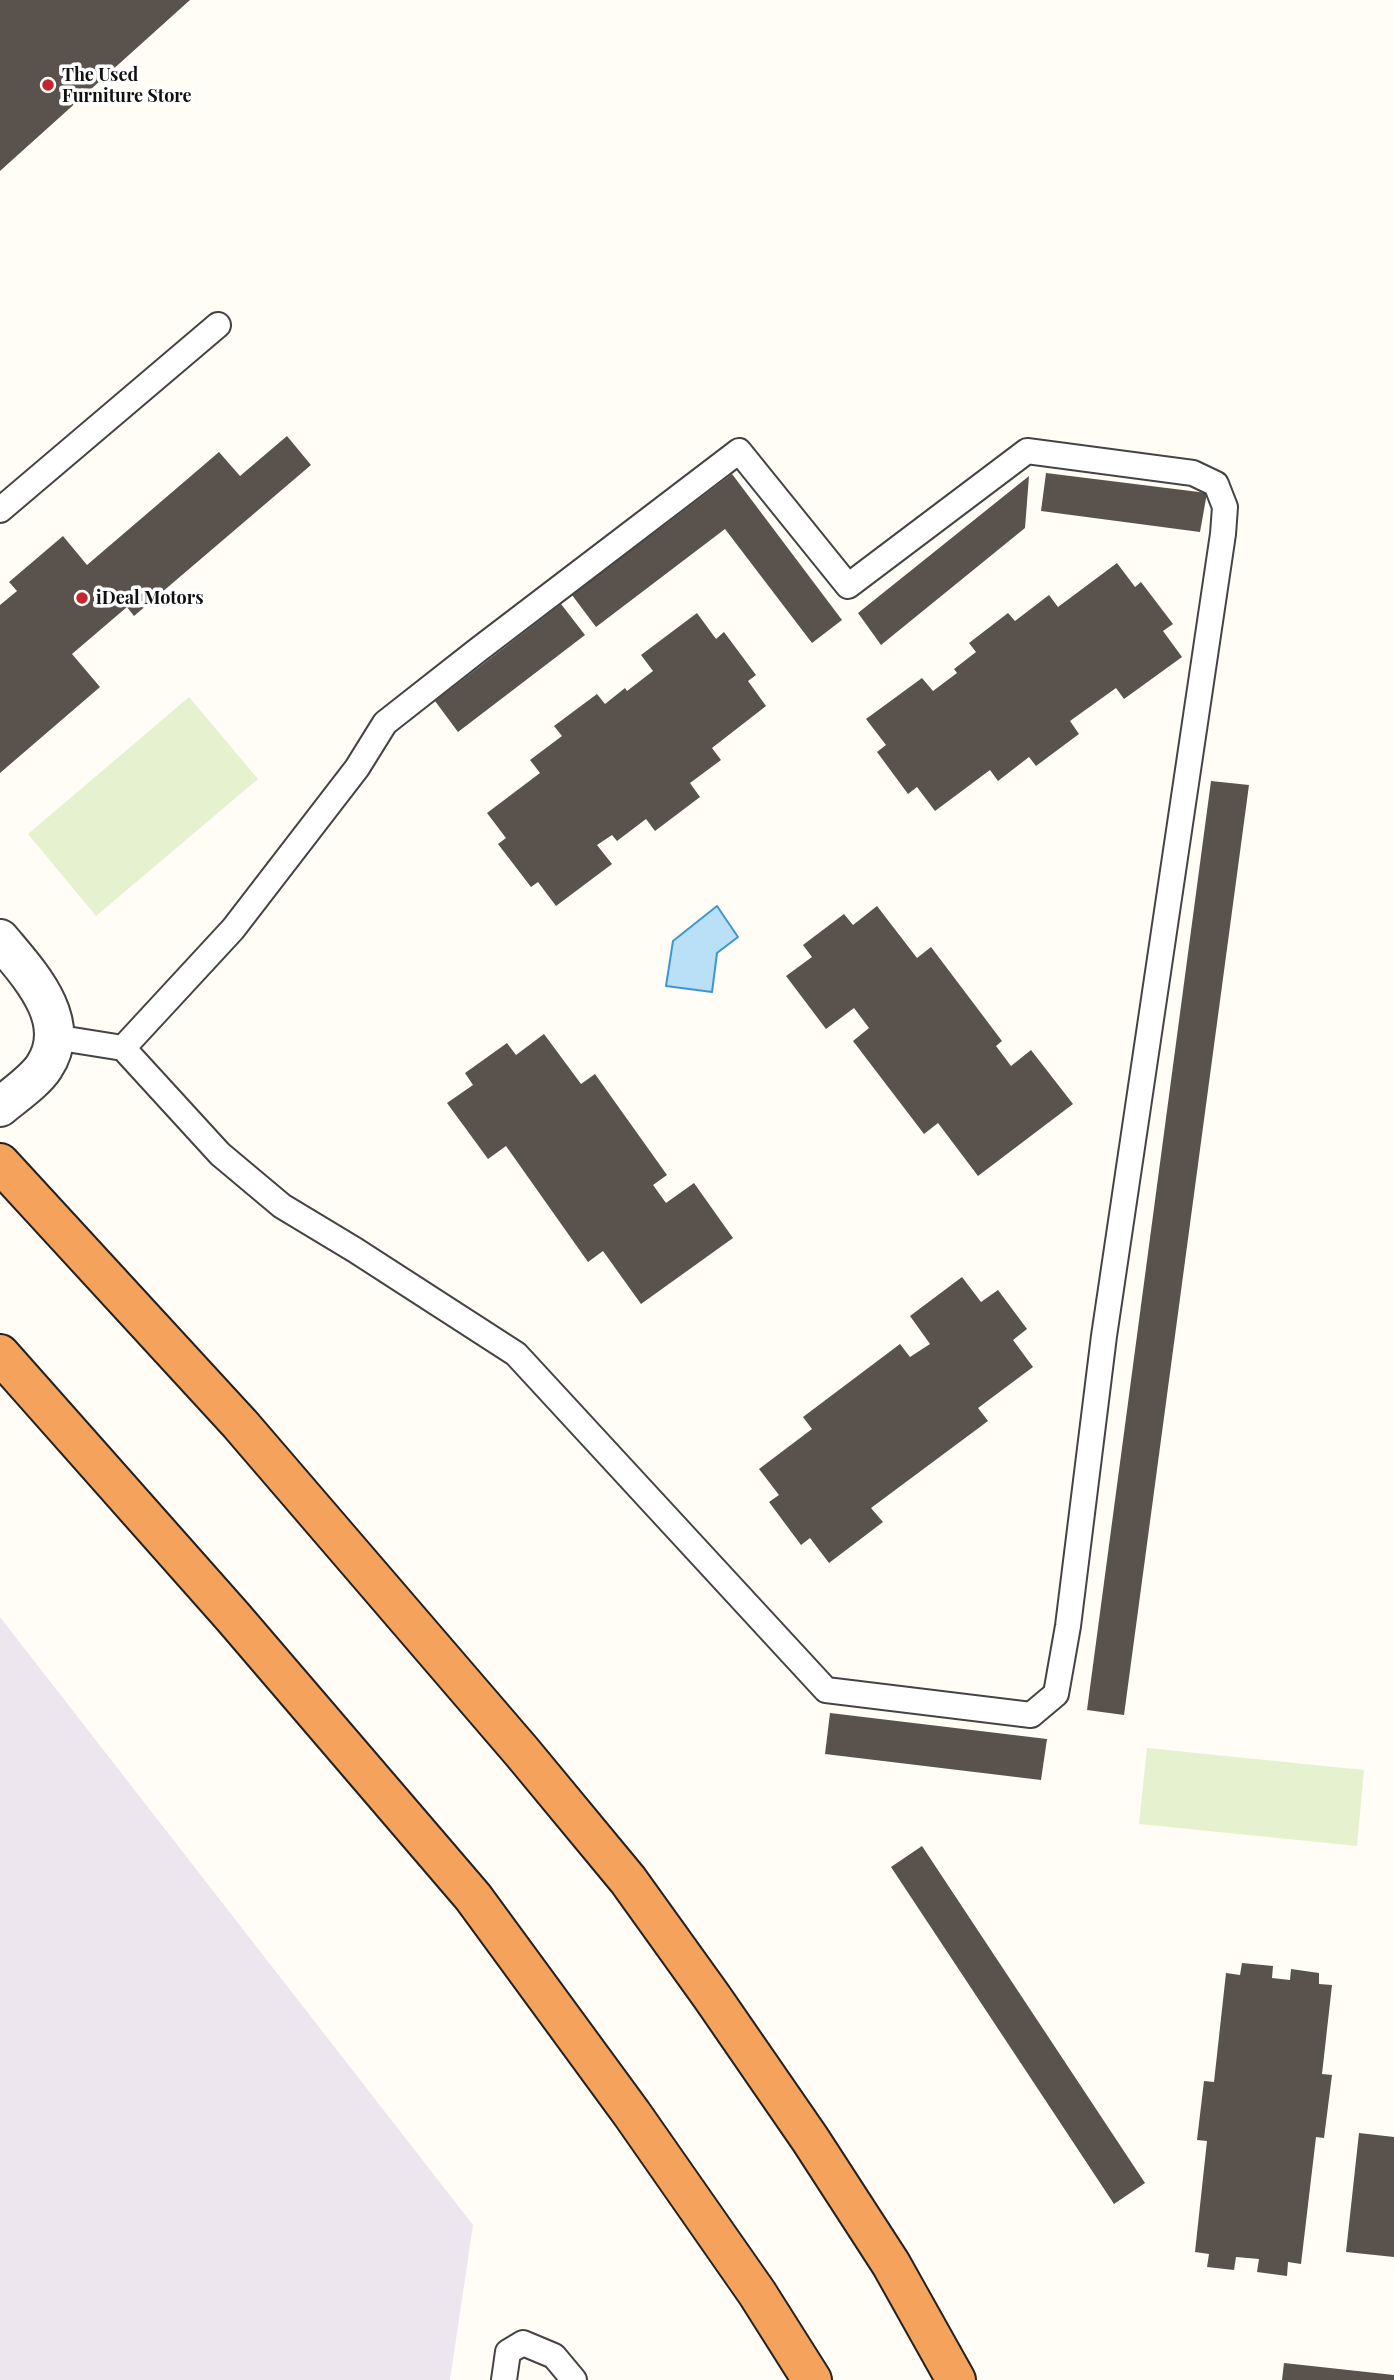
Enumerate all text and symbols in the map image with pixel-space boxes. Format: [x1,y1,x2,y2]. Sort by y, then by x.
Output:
place label: The Used Furniture Store [62,64,192,106]
marker: The Used Furniture Store [40,77,56,93]
place label: iDeal Motors [96,587,203,609]
marker: iDeal Motors [74,590,90,606]

